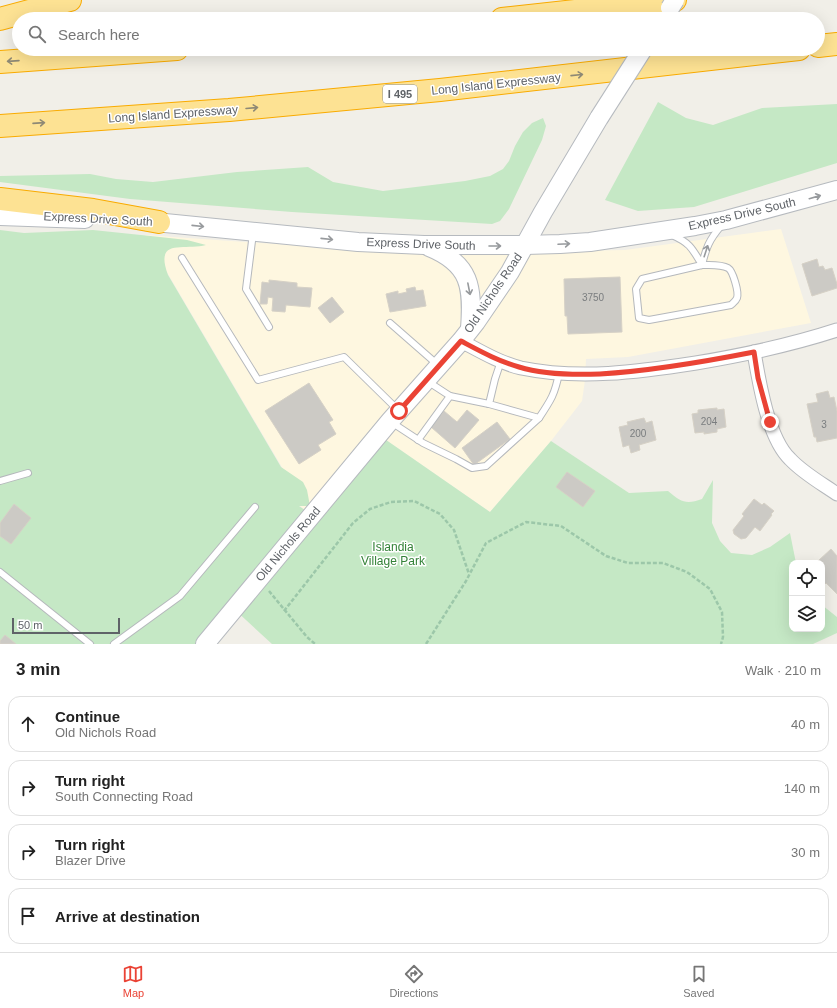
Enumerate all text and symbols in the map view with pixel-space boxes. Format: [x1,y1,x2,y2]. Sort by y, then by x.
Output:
search box [12,12,825,56]
icon: search [26,23,48,45]
text: Search here [58,26,140,43]
one-way arrow [7,57,20,64]
street label: Long Island Expressway [431,70,561,98]
one-way arrow [570,71,583,79]
road number: I 495 [383,85,417,103]
street label: Long Island Expressway [108,102,238,126]
one-way arrow [245,104,258,111]
one-way arrow [32,119,45,127]
one-way arrow [808,192,821,200]
street label: Express Drive South [687,195,797,233]
street label: Express Drive South [43,209,153,229]
one-way arrow [191,222,204,229]
one-way arrow [320,235,333,243]
street label: Express Drive South [366,235,476,253]
one-way arrow [557,240,570,247]
one-way arrow [488,242,501,249]
one-way arrow [703,244,710,257]
street label: Old Nichols Road [461,250,525,336]
one-way arrow [465,283,473,296]
house number: 3750 [582,292,605,303]
route start [390,402,408,420]
route end [761,413,779,431]
house number: 204 [701,416,718,427]
house number: 3 [821,419,827,430]
house number: 200 [630,428,647,439]
street label: Old Nichols Road [253,504,323,584]
park label: Islandia Village Park [361,540,426,568]
map controls [789,560,825,632]
button: locate [789,560,825,596]
button: layers [789,596,825,632]
scale bar [12,616,120,635]
text: 50 m [18,619,42,631]
text: 3 min [16,660,60,679]
text: Walk · 210 m [745,663,821,678]
text: Continue [55,708,120,725]
icon: ahead [17,713,39,735]
text: 40 m [791,717,820,732]
text: Old Nichols Road [55,725,156,740]
text: Turn right [55,772,125,789]
icon: right [17,777,39,799]
text: 140 m [784,781,820,796]
text: South Connecting Road [55,789,193,804]
text: Turn right [55,836,125,853]
icon: right [17,841,39,863]
text: 30 m [791,845,820,860]
text: Blazer Drive [55,853,126,868]
icon: arrive [17,905,39,927]
text: Arrive at destination [55,908,200,925]
tab: Map [122,963,144,999]
tab: Directions [389,963,438,999]
tab: Saved [683,963,714,999]

